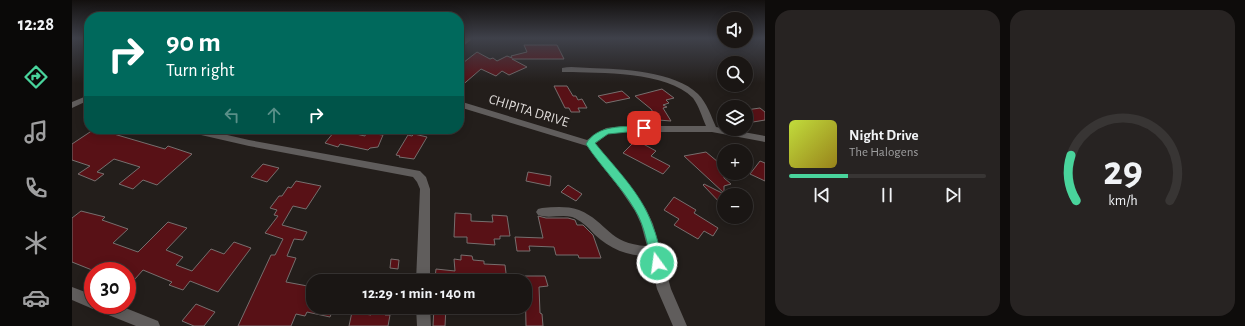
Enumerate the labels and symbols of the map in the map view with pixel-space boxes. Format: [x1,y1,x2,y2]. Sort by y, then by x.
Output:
street label: CHIPITA DRIVE [487,92,571,130]
pin [627,111,661,145]
position arrow [636,242,678,284]
speed limit sign: 30 [84,262,136,314]

